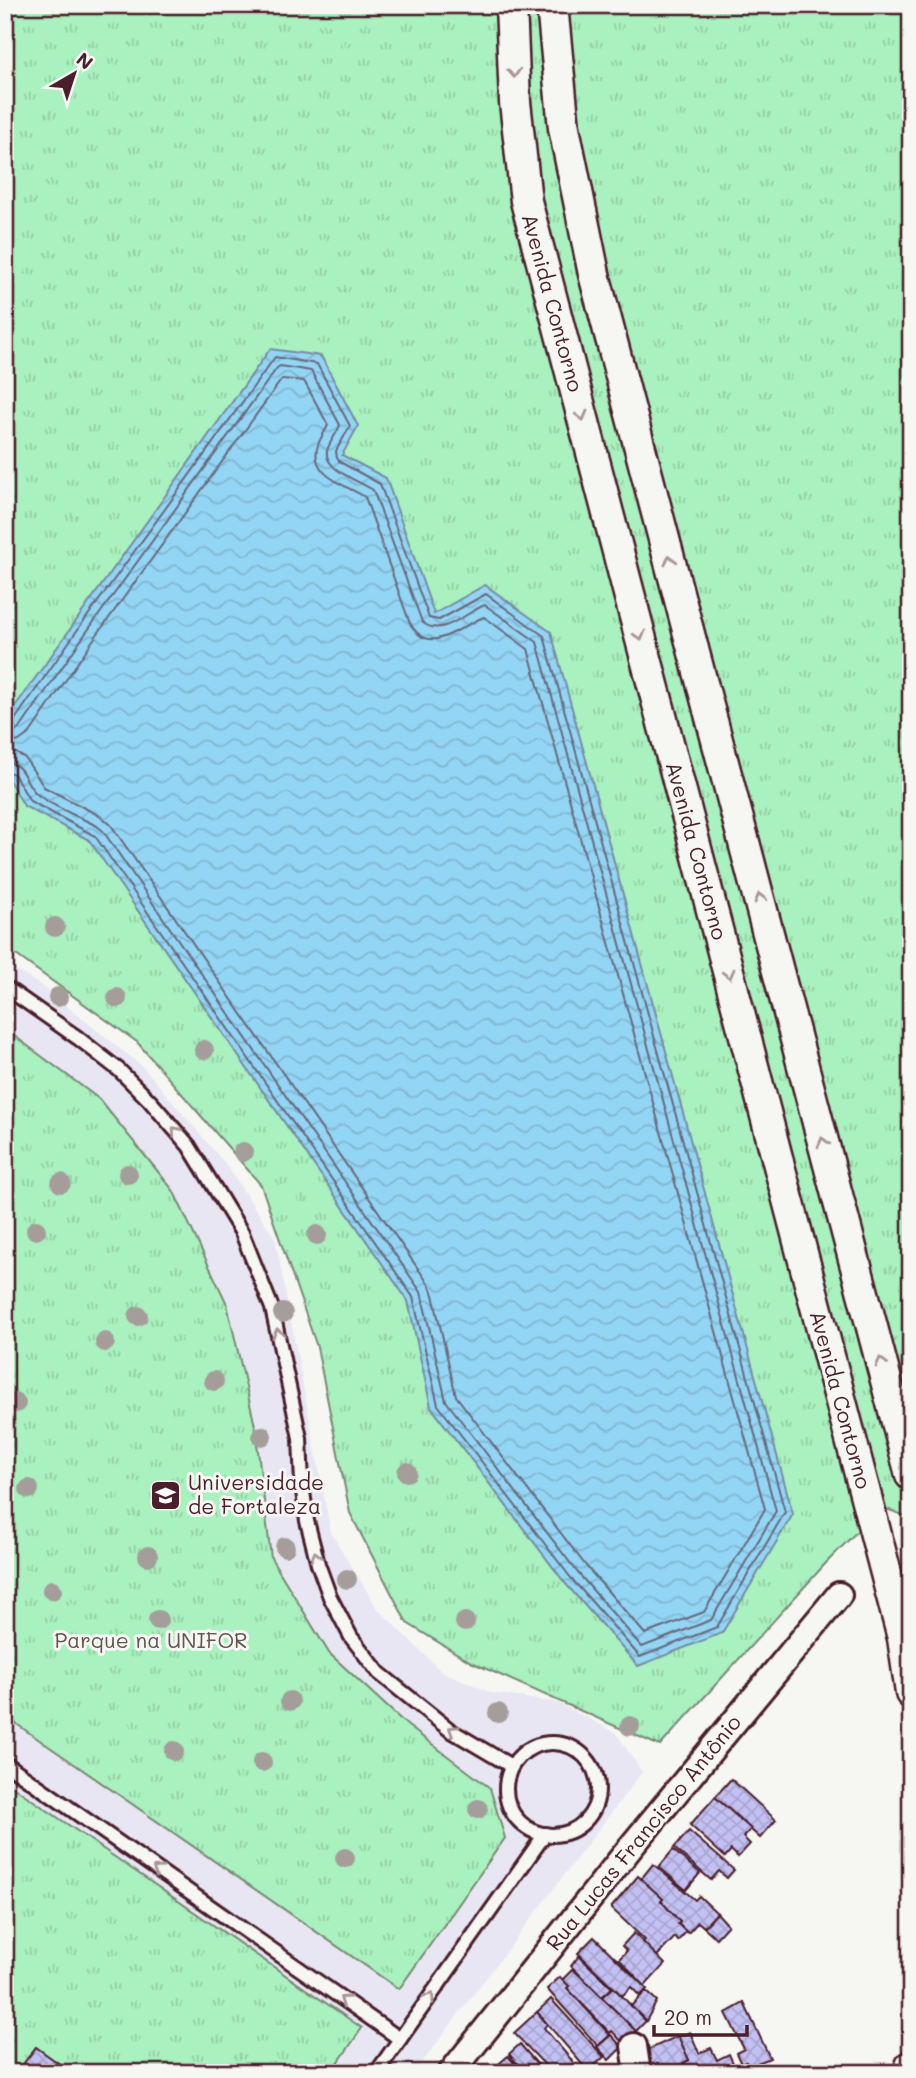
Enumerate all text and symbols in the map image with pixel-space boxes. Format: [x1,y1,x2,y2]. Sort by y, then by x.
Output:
north arrow [38,38,108,108]
text: N [72,46,98,75]
one-way arrow [506,68,521,79]
street label: Avenida Contorno [517,211,590,395]
one-way arrow [574,409,588,421]
one-way arrow [664,554,678,566]
one-way arrow [632,629,646,641]
street label: Avenida Contorno [661,759,734,943]
one-way arrow [754,892,768,904]
one-way arrow [720,968,735,980]
one-way arrow [172,1126,184,1139]
one-way arrow [817,1136,832,1148]
street label: Avenida Contorno [805,1308,878,1492]
one-way arrow [271,1327,286,1339]
one-way arrow [875,1356,889,1368]
place label: Universidade de Fortaleza [188,1468,324,1519]
school or university icon: Universidade de Fortaleza [148,1478,182,1512]
one-way arrow [310,1551,324,1563]
park label: Parque na UNIFOR [54,1626,248,1653]
street label: Rua Lucas Francisco Antônio [539,1709,746,1955]
one-way arrow [448,1726,461,1739]
one-way arrow [152,1866,165,1878]
one-way arrow [422,1992,434,2005]
scale bar [654,1994,746,2038]
one-way arrow [339,1996,352,2008]
text: 20 m [664,2003,712,2030]

